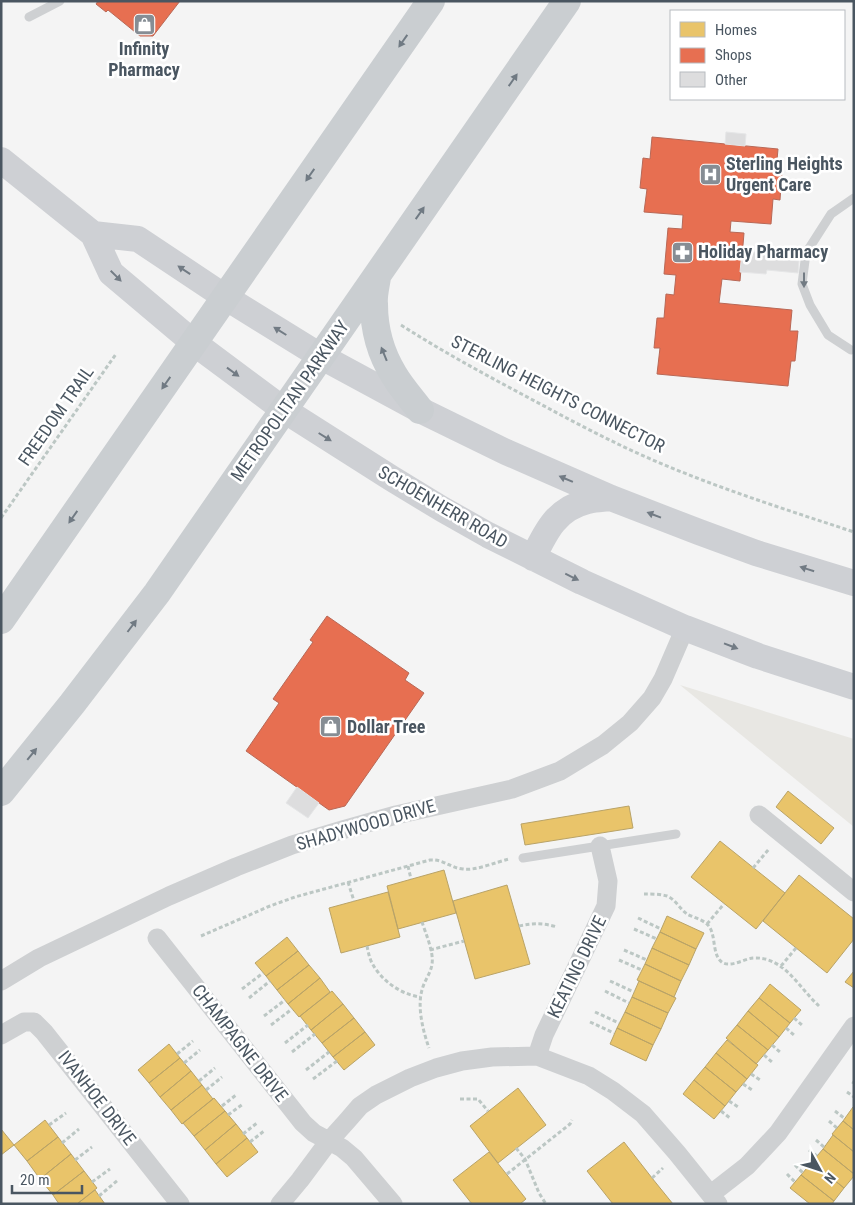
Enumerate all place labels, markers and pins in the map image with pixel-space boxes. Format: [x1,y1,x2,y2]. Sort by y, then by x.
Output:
shop icon: Infinity Pharmacy [132,12,156,36]
place label: Infinity Pharmacy [108,38,180,80]
place label: Sterling Heights Urgent Care [726,153,843,195]
hospital icon: Sterling Heights Urgent Care [698,162,722,186]
pharmacy icon: Holiday Pharmacy [670,240,694,264]
place label: Holiday Pharmacy [698,241,828,262]
shop icon: Dollar Tree [319,715,343,739]
place label: Dollar Tree [347,716,426,737]

